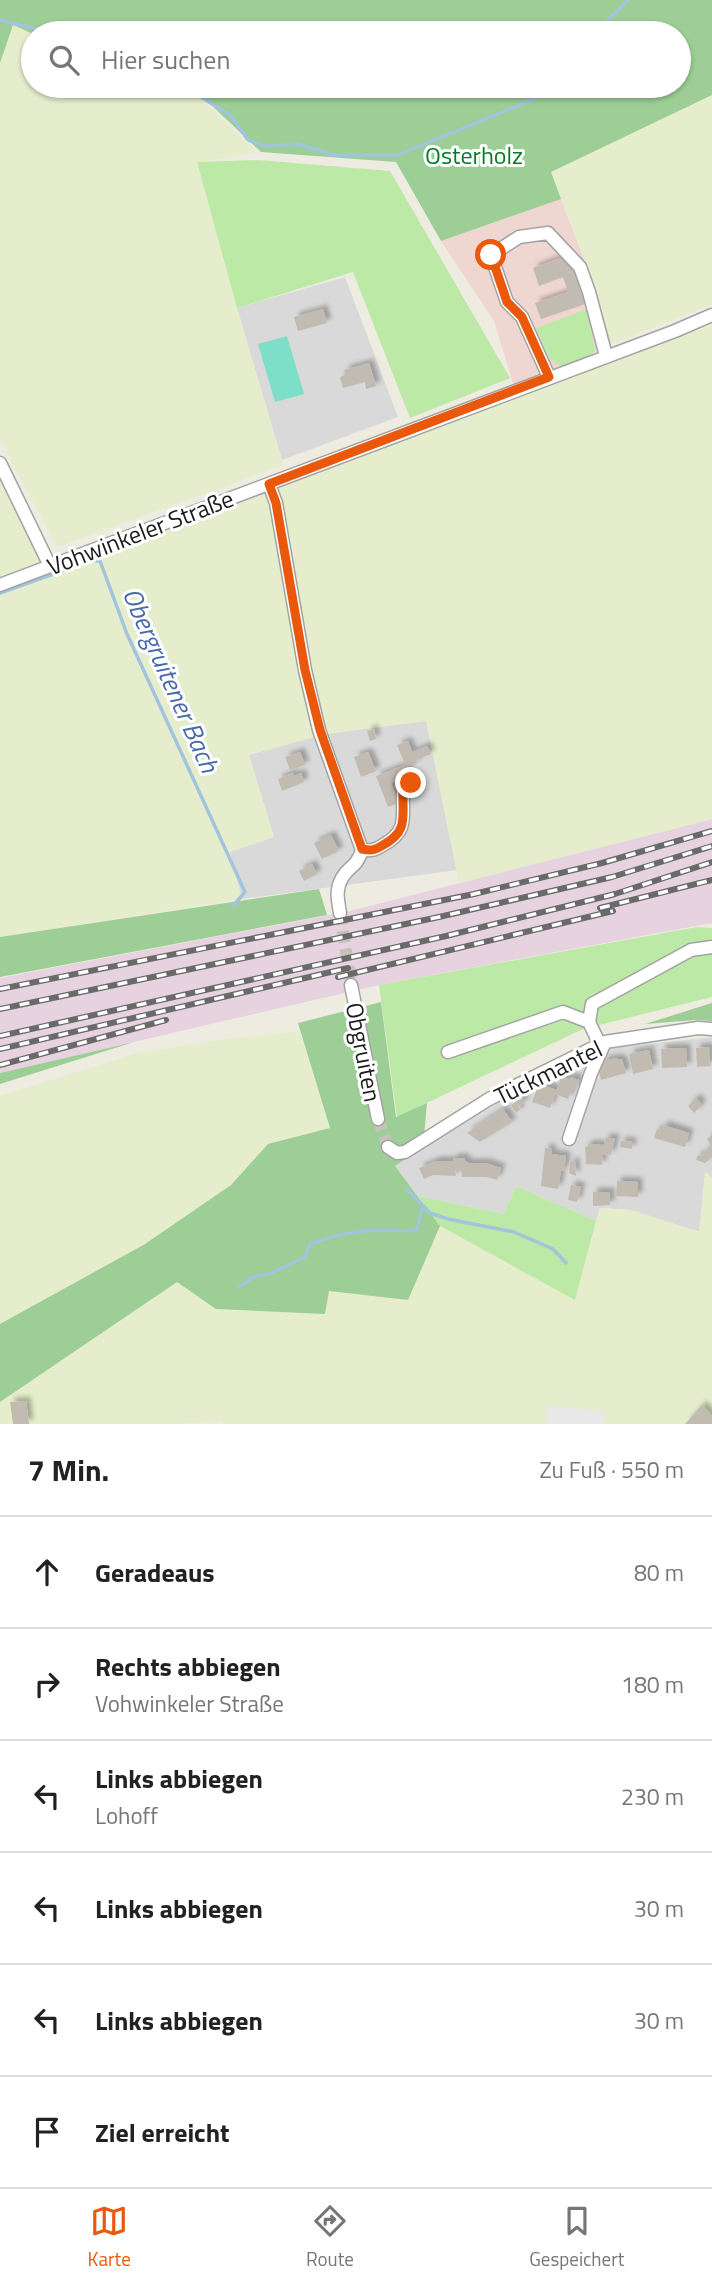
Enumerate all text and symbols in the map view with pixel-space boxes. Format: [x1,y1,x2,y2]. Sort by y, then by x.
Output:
search box [21,21,691,98]
text: Hier suchen [101,40,230,79]
icon: search [45,41,83,79]
park label: Osterholz [425,137,523,173]
route start [475,239,506,270]
street label: Vohwinkeler Straße [42,480,238,584]
water label: Obergruitener Bach [113,581,230,780]
route end [395,767,426,798]
street label: Obgruiten [337,999,391,1105]
street label: Tückmantel [488,1030,608,1114]
text: 7 Min. [28,1447,109,1493]
text: Zu Fuß · 550 m [540,1452,684,1487]
icon: ahead [28,1553,66,1591]
text: Geradeaus [95,1553,215,1592]
text: 80 m [634,1555,684,1590]
text: Rechts abbiegen [95,1647,281,1686]
icon: right [28,1665,66,1703]
text: 180 m [621,1667,684,1702]
text: Vohwinkeler Straße [95,1686,284,1721]
text: Links abbiegen [95,1759,263,1798]
icon: left [28,1777,66,1815]
text: 230 m [621,1779,684,1814]
text: Lohoff [95,1798,158,1833]
icon: left [28,1889,66,1927]
text: Links abbiegen [95,1889,263,1928]
text: 30 m [634,1891,684,1926]
icon: left [28,2001,66,2039]
text: Links abbiegen [95,2001,263,2040]
text: 30 m [634,2003,684,2038]
icon: arrive [28,2113,66,2151]
text: Ziel erreicht [95,2113,230,2152]
tab: Karte [88,2202,131,2273]
tab: Route [306,2202,354,2273]
tab: Gespeichert [529,2202,624,2273]

